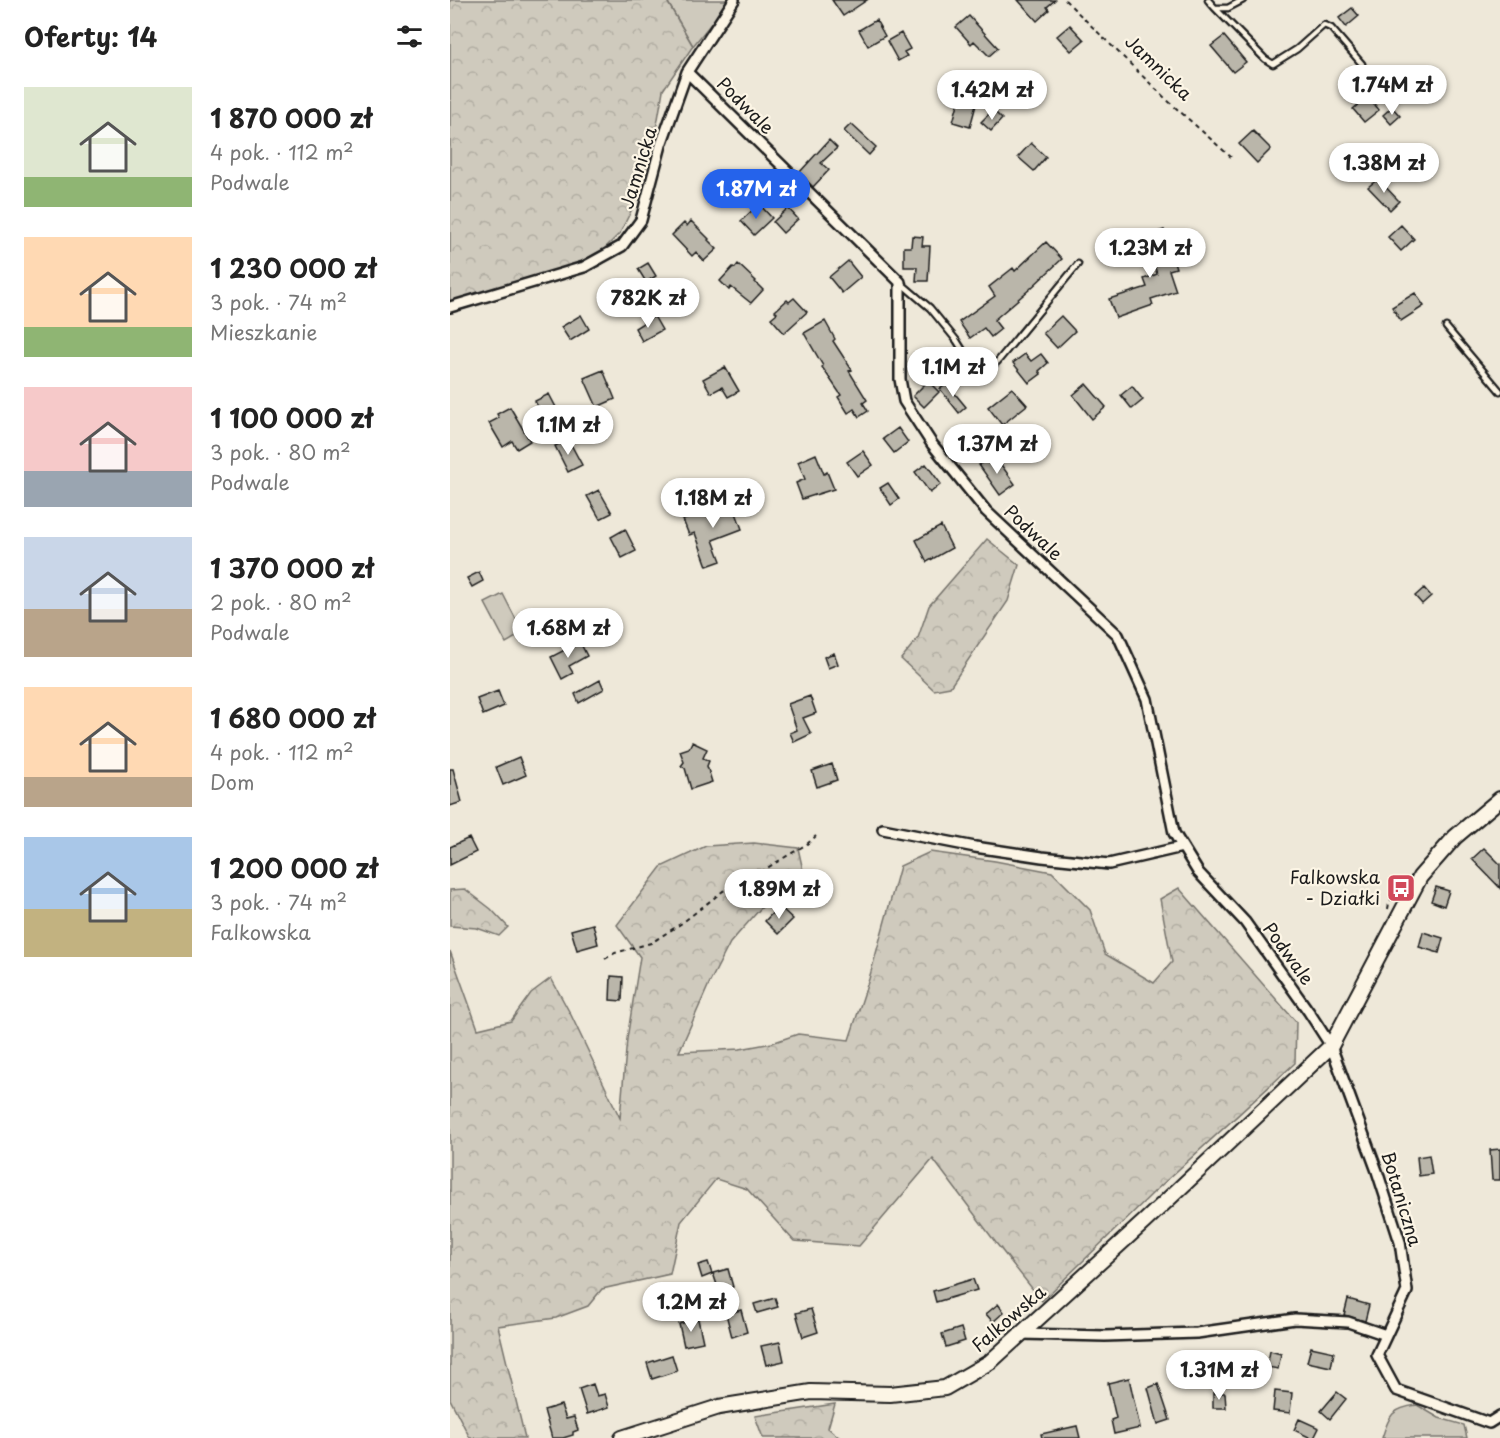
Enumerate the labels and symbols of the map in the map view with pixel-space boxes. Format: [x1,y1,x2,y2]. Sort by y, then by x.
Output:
street label: Jamnicka [1119,28,1199,107]
pin: 1.74M zł [1330,65,1454,116]
street label: Podwale [711,70,781,140]
pin: 1.42M zł [930,70,1054,121]
street label: Jamnicka [612,122,663,212]
pin: 1.38M zł [1322,143,1446,194]
pin: 1.87M zł [694,169,818,220]
pin: 1.23M zł [1088,228,1212,279]
pin: 782K zł [593,278,703,329]
pin: 1.1M zł [898,347,1008,398]
pin: 1.1M zł [513,405,623,456]
pin: 1.37M zł [935,424,1059,475]
pin: 1.18M zł [651,478,775,529]
street label: Podwale [999,498,1069,566]
pin: 1.68M zł [506,608,630,659]
place label: Falkowska - Działki [1289,863,1381,911]
pin: 1.89M zł [717,869,841,920]
bus stop icon: Falkowska - Działki [1385,872,1417,904]
street label: Podwale [1257,916,1321,990]
street label: Botaniczna [1375,1148,1430,1250]
street label: Falkowska [965,1277,1052,1358]
pin: 1.2M zł [636,1282,746,1333]
pin: 1.31M zł [1157,1350,1281,1401]

